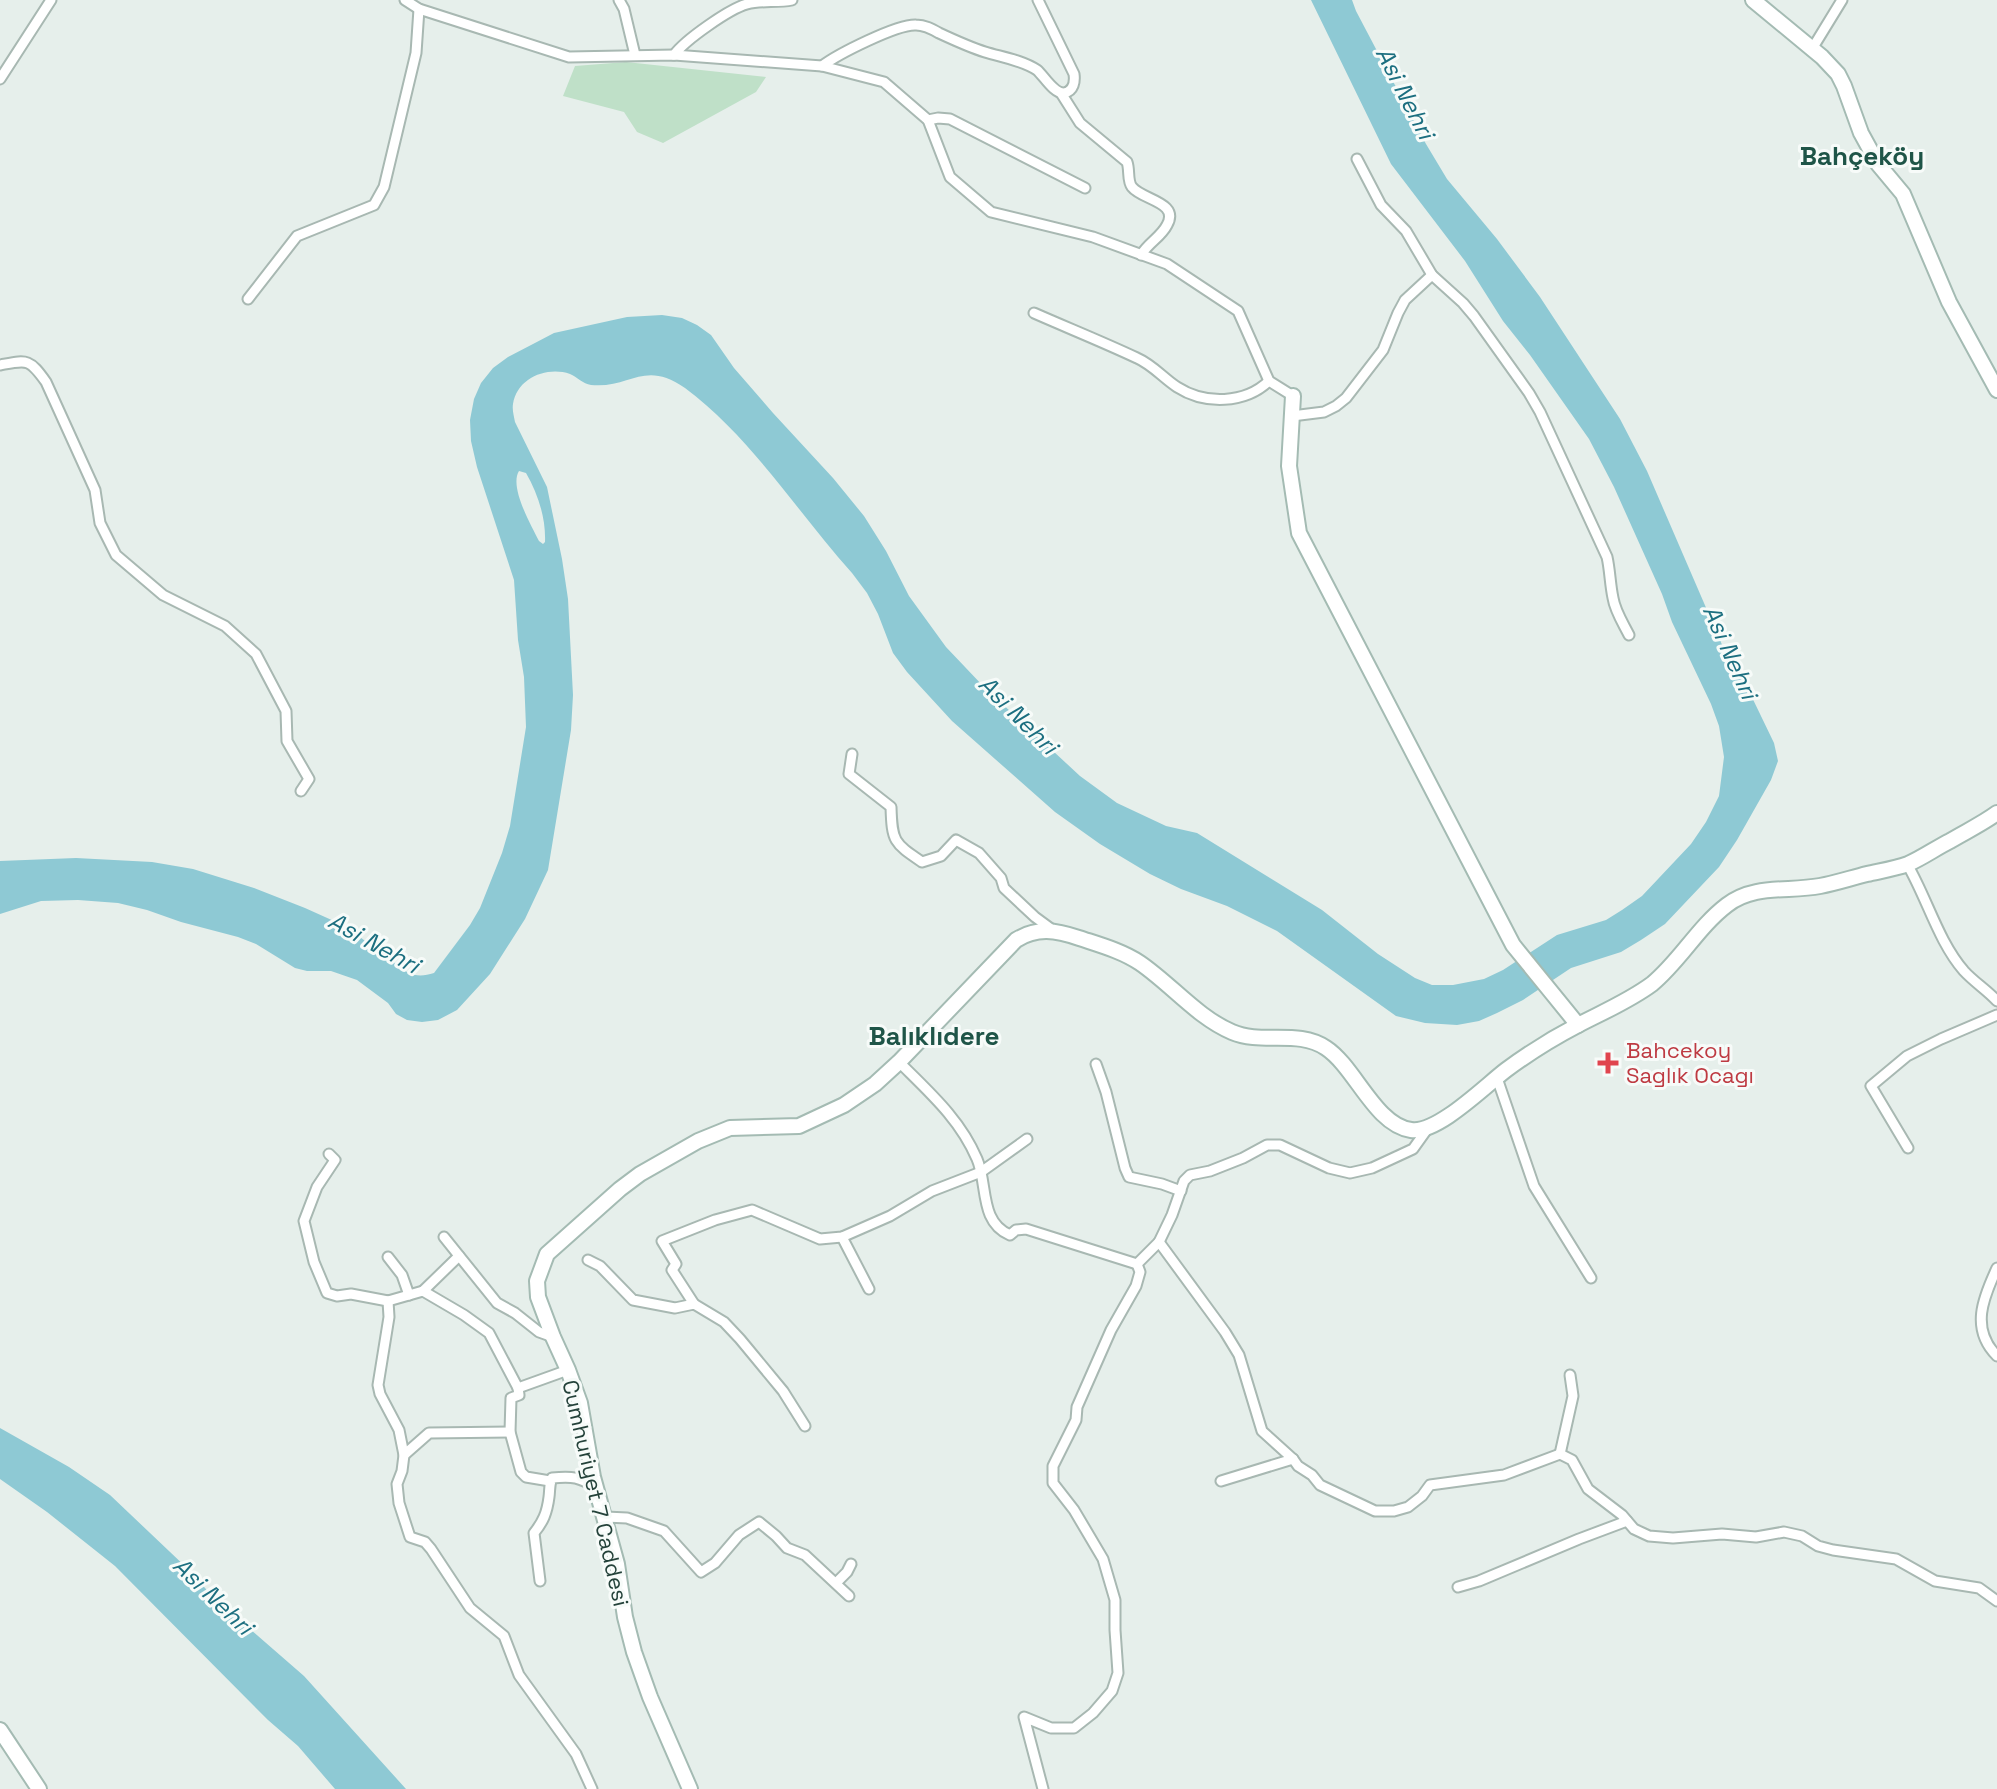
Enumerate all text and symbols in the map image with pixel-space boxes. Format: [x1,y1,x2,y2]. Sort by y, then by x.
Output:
water label: Asi Nehri [1369,41,1443,147]
district label: Bahçeköy [1800,139,1924,173]
water label: Asi Nehri [1696,600,1766,706]
water label: Asi Nehri [972,668,1067,763]
water label: Asi Nehri [323,905,428,982]
district label: Balıklıdere [868,1019,1000,1053]
place label: Bahcekoy Saglık Ocagı [1626,1036,1754,1089]
marker: Bahcekoy Saglık Ocagı [1597,1052,1619,1074]
street label: Cumhuriyet 7 Caddesi [556,1377,636,1609]
water label: Asi Nehri [167,1550,262,1644]

